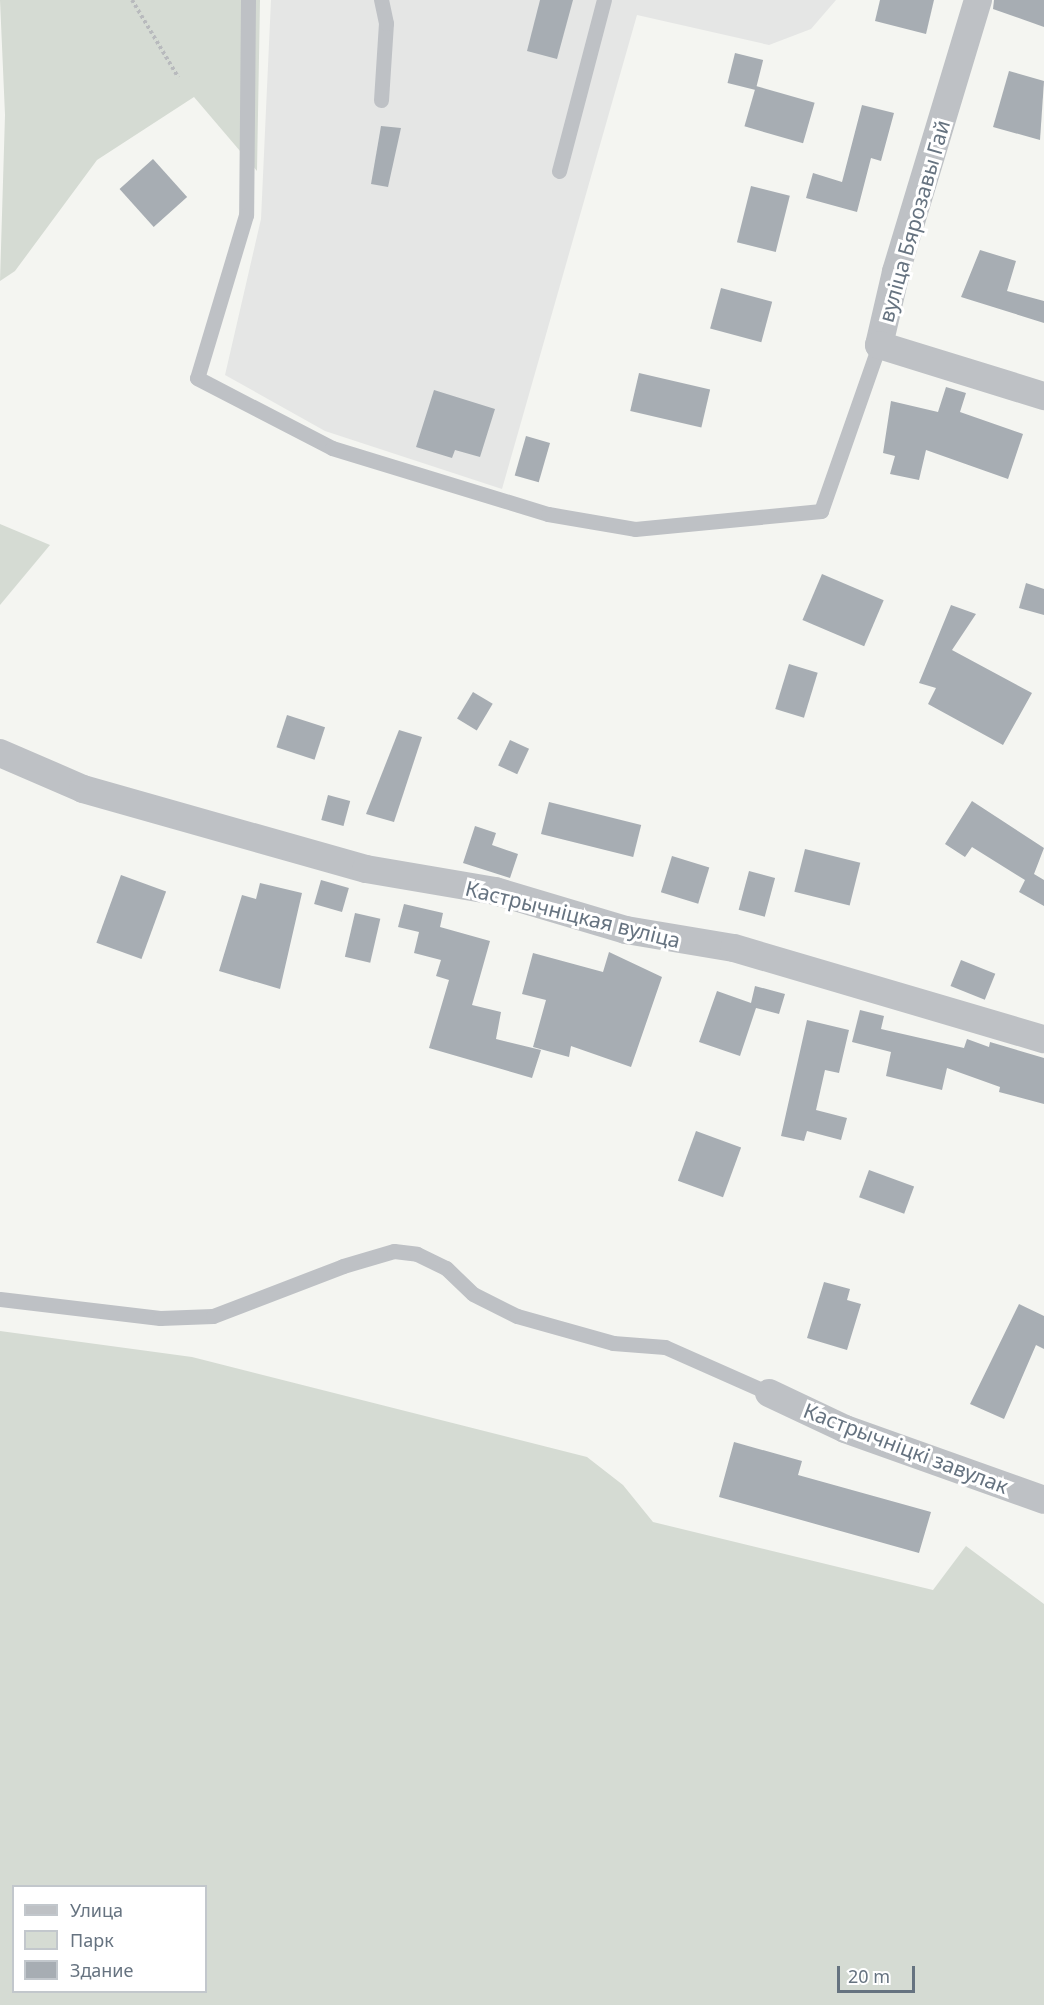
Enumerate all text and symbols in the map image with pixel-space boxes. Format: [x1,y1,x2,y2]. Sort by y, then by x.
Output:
street label: вуліца Бярозавы Гай [873,117,955,325]
street label: Кастрычніцкая вуліца [463,875,683,953]
street label: Кастрычніцкі завулак [800,1397,1012,1499]
legend [12,1885,207,1993]
text: Улица [70,1898,123,1922]
text: Парк [70,1928,114,1952]
scale bar [840,1954,918,1992]
text: Здание [70,1958,133,1982]
text: 20 m [848,1964,890,1988]

